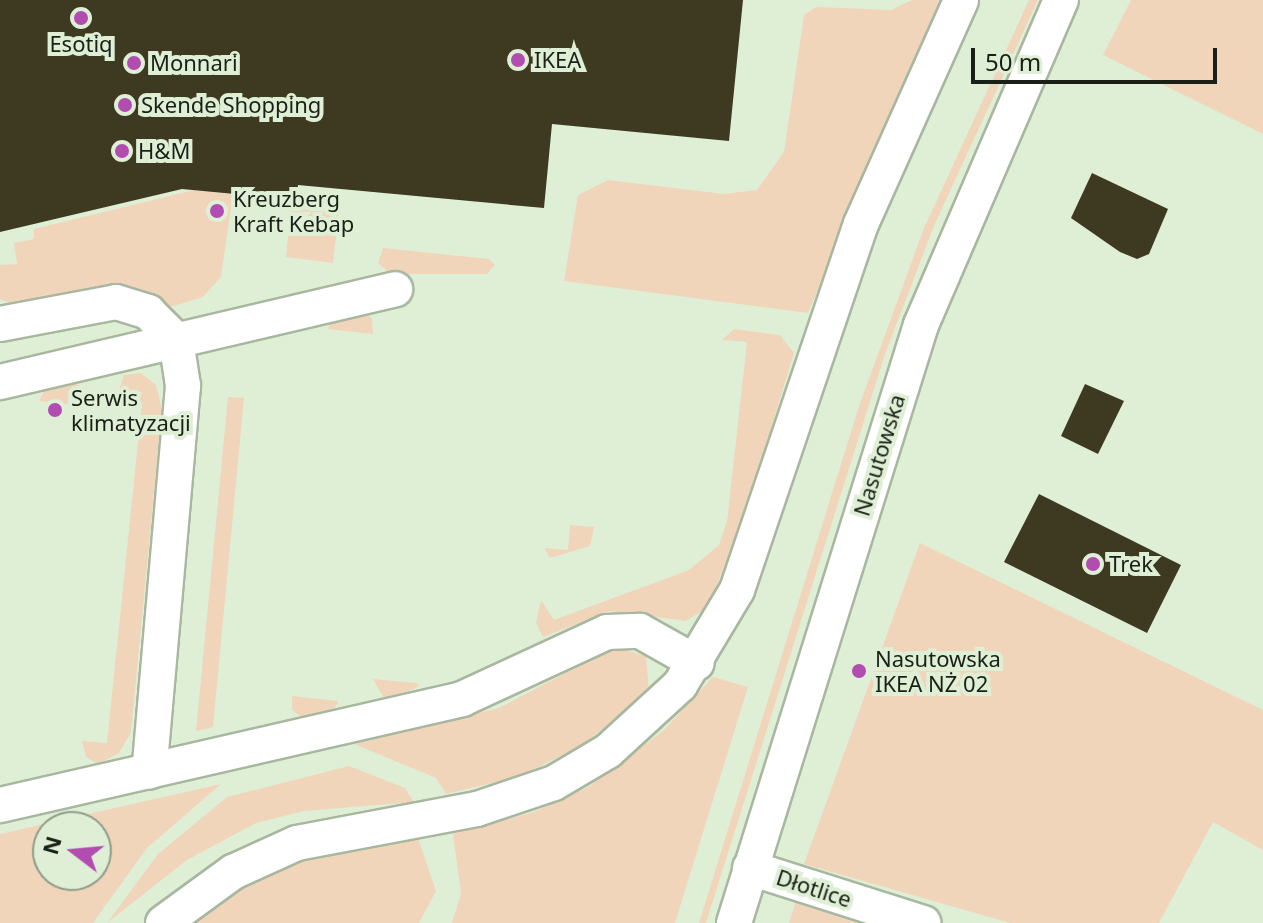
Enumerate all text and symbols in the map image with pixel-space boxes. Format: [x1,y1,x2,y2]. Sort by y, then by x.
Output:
marker: Esotiq [72,9,90,27]
place label: Esotiq [49,31,113,57]
scale bar [975,32,1221,82]
text: 50 m [985,45,1041,78]
place label: IKEA [534,47,581,73]
place label: Monnari [150,50,238,76]
marker: IKEA [509,51,527,69]
marker: Monnari [125,54,143,72]
place label: Skende Shopping [141,92,321,118]
marker: Skende Shopping [116,96,134,114]
place label: H&M [138,138,190,164]
marker: H&M [113,142,131,160]
place label: Kreuzberg Kraft Kebap [233,185,354,236]
marker: Kreuzberg Kraft Kebap [208,202,226,220]
place label: Serwis klimatyzacji [71,384,191,436]
street label: Nasutowska [848,391,910,519]
marker: Serwis klimatyzacji [46,401,64,419]
place label: Trek [1109,551,1153,577]
marker: Trek [1084,555,1102,573]
place label: Nasutowska IKEA NŻ 02 [875,645,1001,696]
marker: Nasutowska IKEA NŻ 02 [850,662,868,680]
north arrow [32,811,112,891]
text: N [34,832,68,858]
street label: Dłotlice [773,864,855,912]

